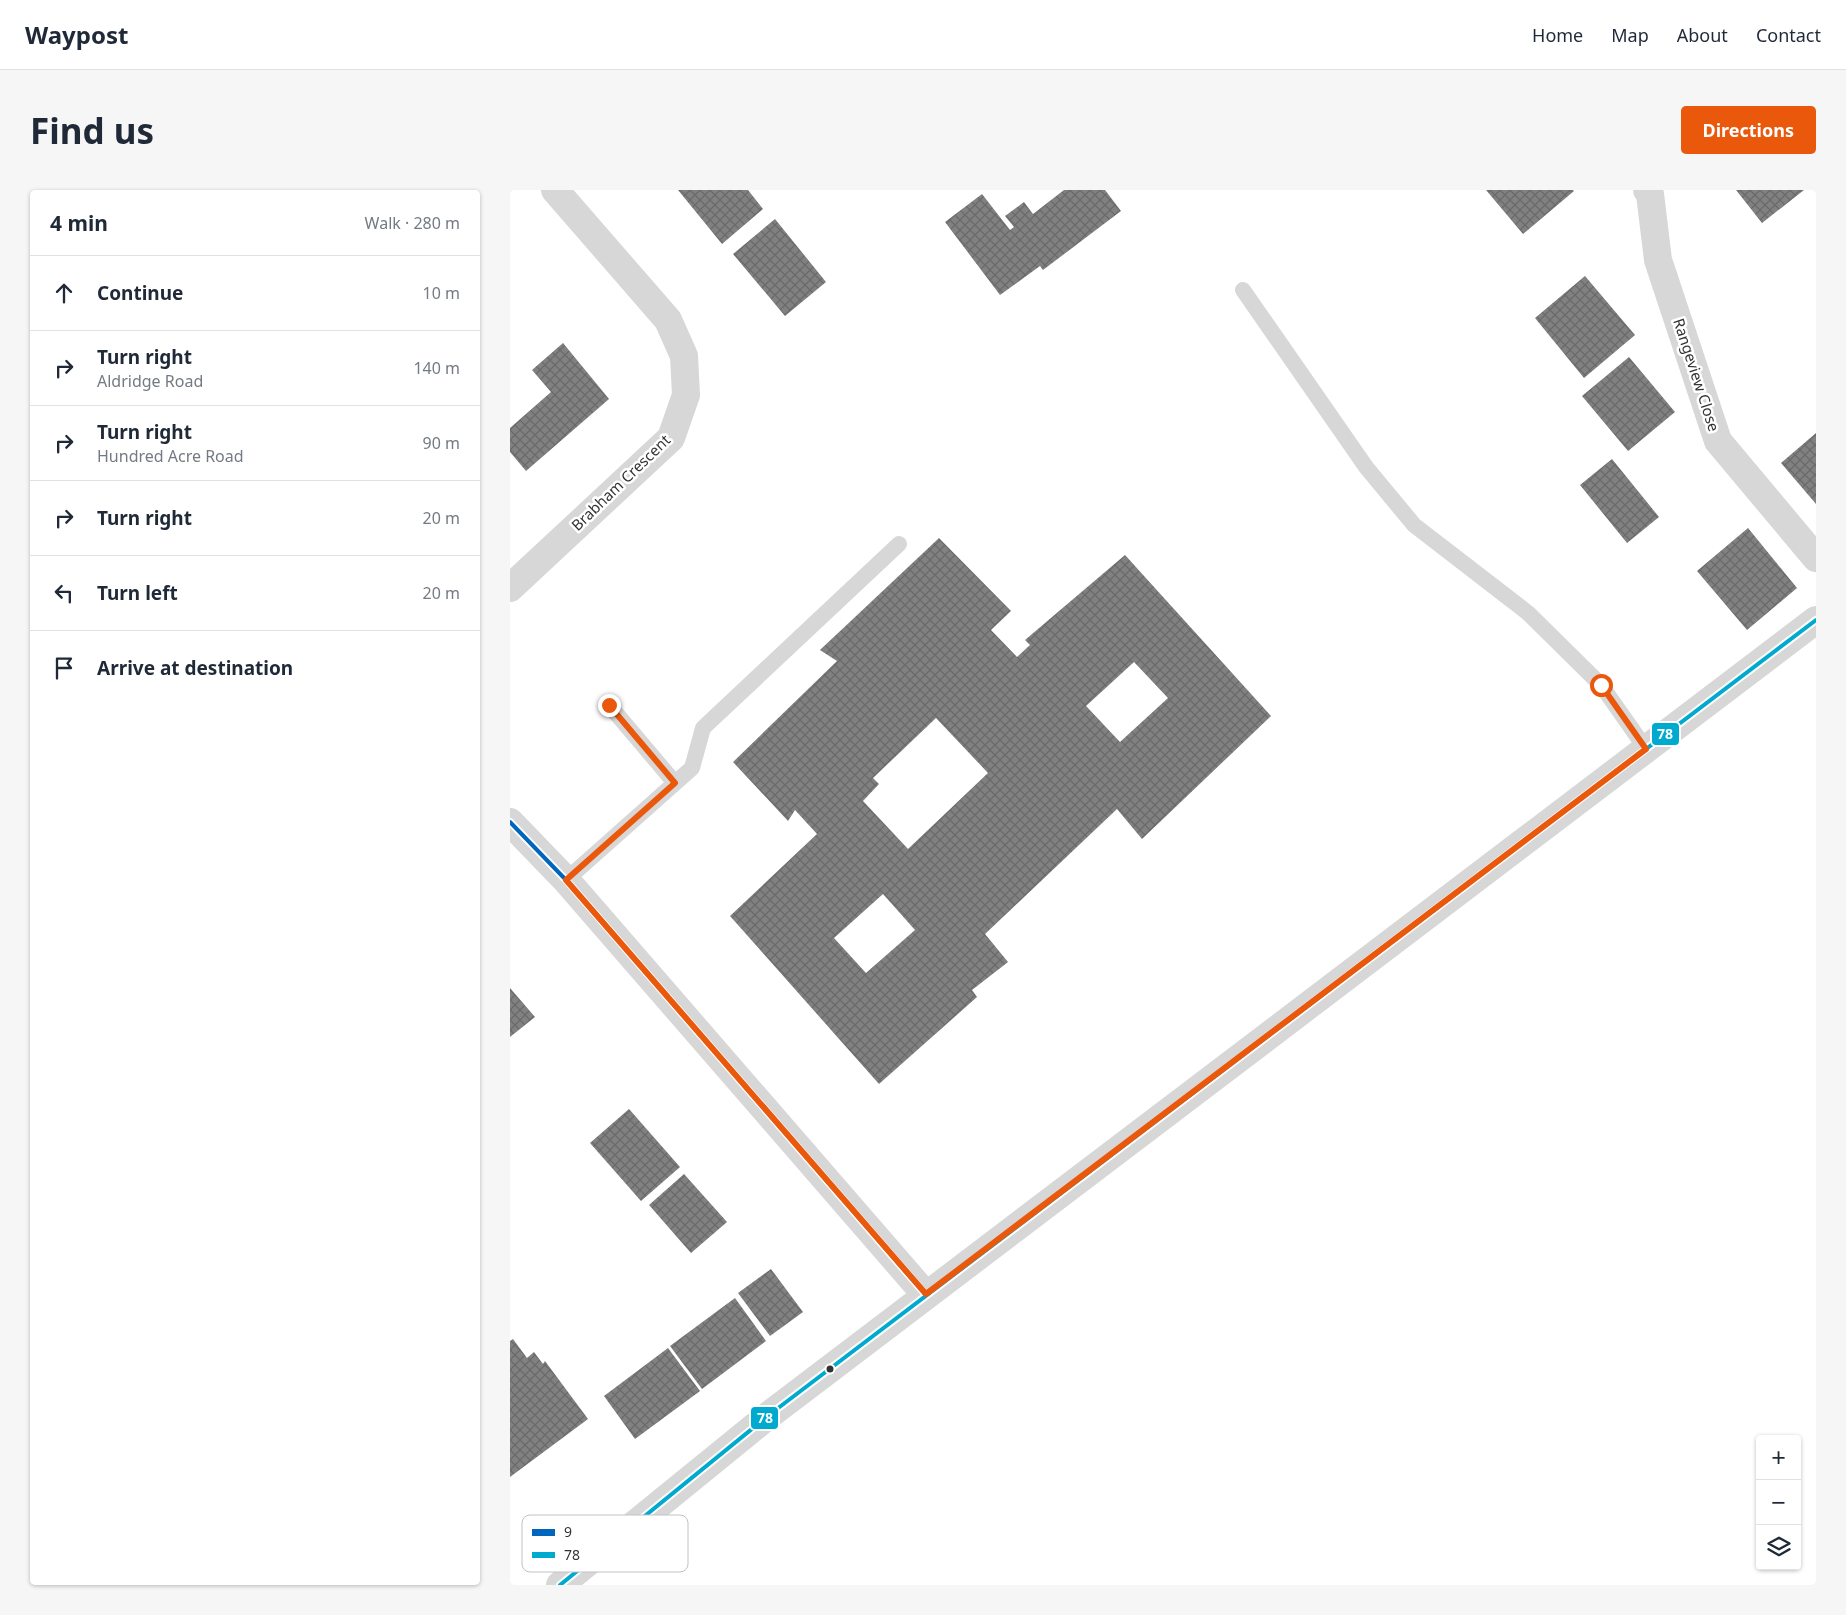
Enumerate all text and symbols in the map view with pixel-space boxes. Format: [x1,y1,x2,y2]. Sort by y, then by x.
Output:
text: Waypost [25,18,128,51]
text: Home [1532,23,1583,47]
text: Map [1611,23,1649,47]
text: About [1677,23,1728,47]
text: Contact [1756,23,1821,47]
button: Directions [1681,106,1816,154]
text: Find us [30,107,154,154]
text: 4 min [50,209,108,237]
text: Walk · 280 m [365,212,460,234]
icon: ahead [50,279,78,307]
text: Continue [97,280,183,306]
text: 10 m [423,282,460,304]
street label: Rangeview Close [1669,316,1725,434]
text: Turn right [97,344,192,370]
icon: right [50,354,78,382]
text: 140 m [413,357,460,379]
text: Aldridge Road [97,370,203,392]
text: Turn right [97,419,192,445]
icon: right [50,429,78,457]
street label: Brabham Crescent [567,429,675,535]
text: 90 m [423,432,460,454]
text: Hundred Acre Road [97,445,244,467]
icon: right [50,504,78,532]
text: Turn right [97,505,192,531]
text: 20 m [423,507,460,529]
icon: left [50,579,78,607]
text: Turn left [97,580,178,606]
text: 20 m [423,582,460,604]
icon: arrive [50,654,78,682]
text: Arrive at destination [97,655,293,681]
route start [1590,674,1613,697]
route end [598,694,621,717]
line badge: 78 [1651,722,1680,746]
text: 78 [1657,724,1673,743]
unlabelled marker [825,1364,835,1374]
line badge: 78 [750,1406,779,1430]
text: 78 [757,1408,773,1427]
map controls [1756,1435,1801,1570]
button: + [1756,1435,1801,1480]
button: − [1756,1480,1801,1525]
legend [522,1515,688,1572]
text: 9 [564,1522,572,1541]
button: layers [1756,1525,1801,1570]
text: 78 [564,1545,580,1564]

